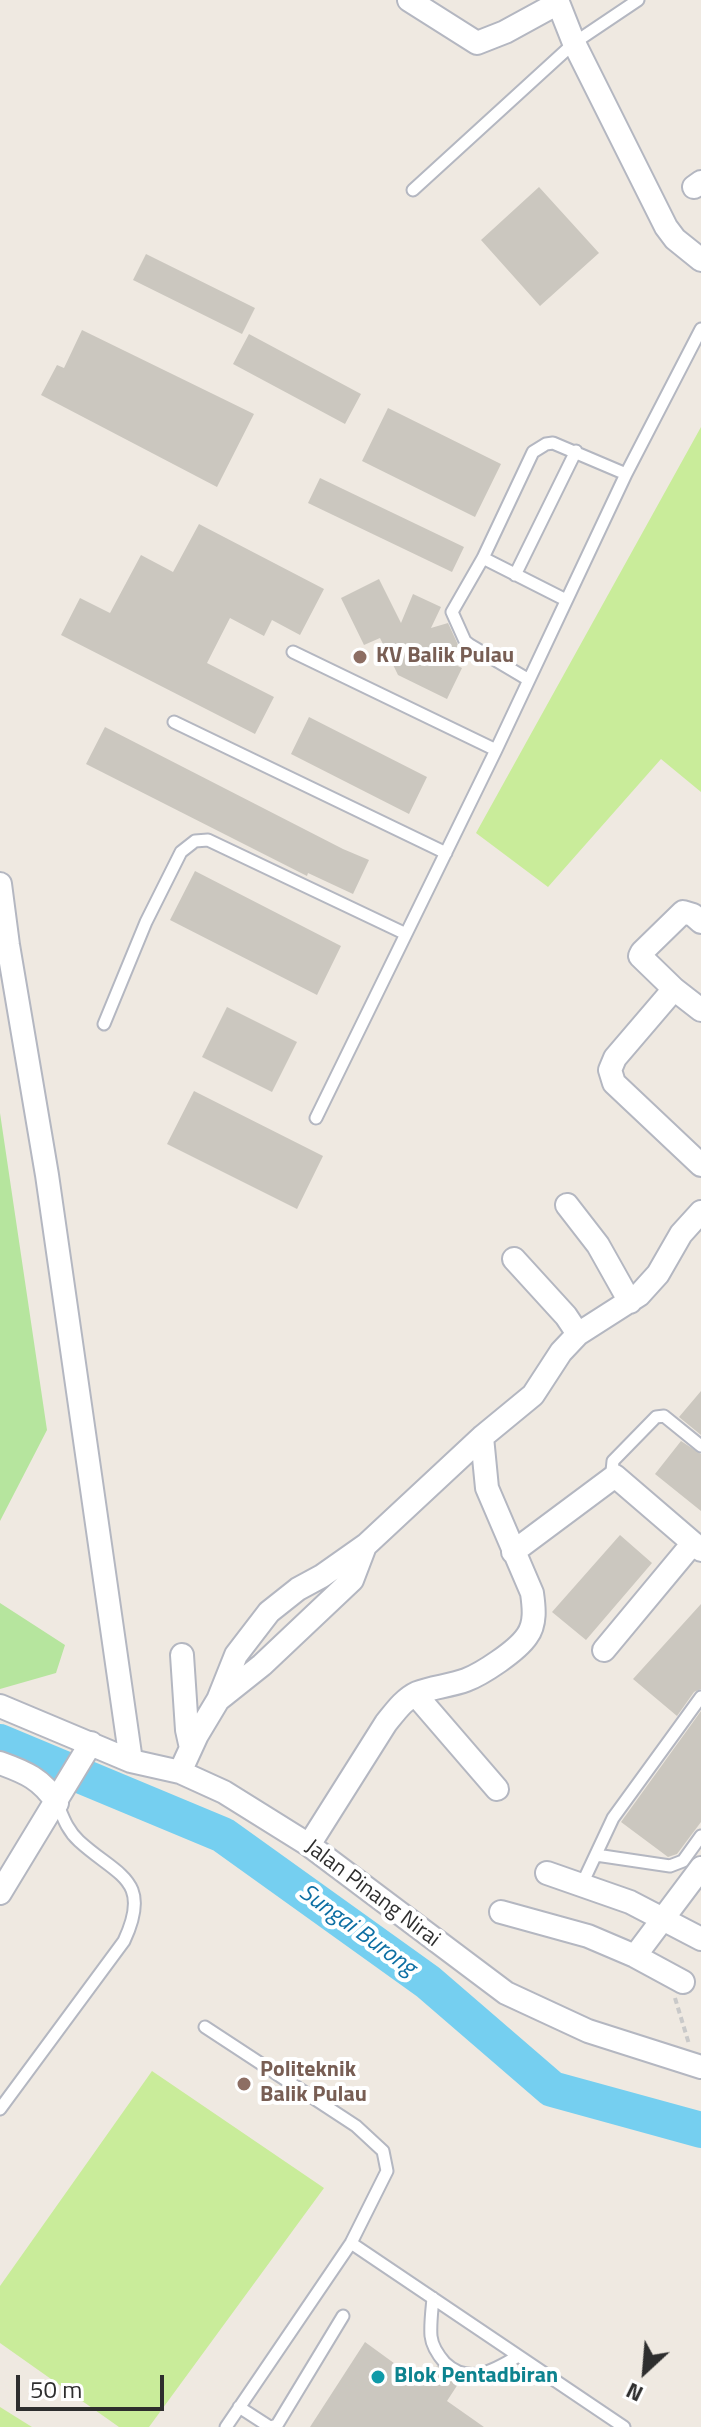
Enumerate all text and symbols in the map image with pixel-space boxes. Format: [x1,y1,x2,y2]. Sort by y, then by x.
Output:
place label: KV Balik Pulau [376,644,514,670]
marker: KV Balik Pulau [351,648,369,666]
street label: Jalan Pinang Nirai [299,1835,445,1953]
water label: Sungai Burong [293,1879,421,1983]
place label: Politeknik Balik Pulau [260,2058,367,2110]
marker: Politeknik Balik Pulau [235,2075,253,2093]
north arrow [605,2331,685,2411]
scale bar [20,2359,168,2409]
place label: Blok Pentadbiran [394,2364,558,2390]
marker: Blok Pentadbiran [369,2368,387,2386]
text: 50 m [30,2371,82,2407]
text: N [620,2374,649,2411]

